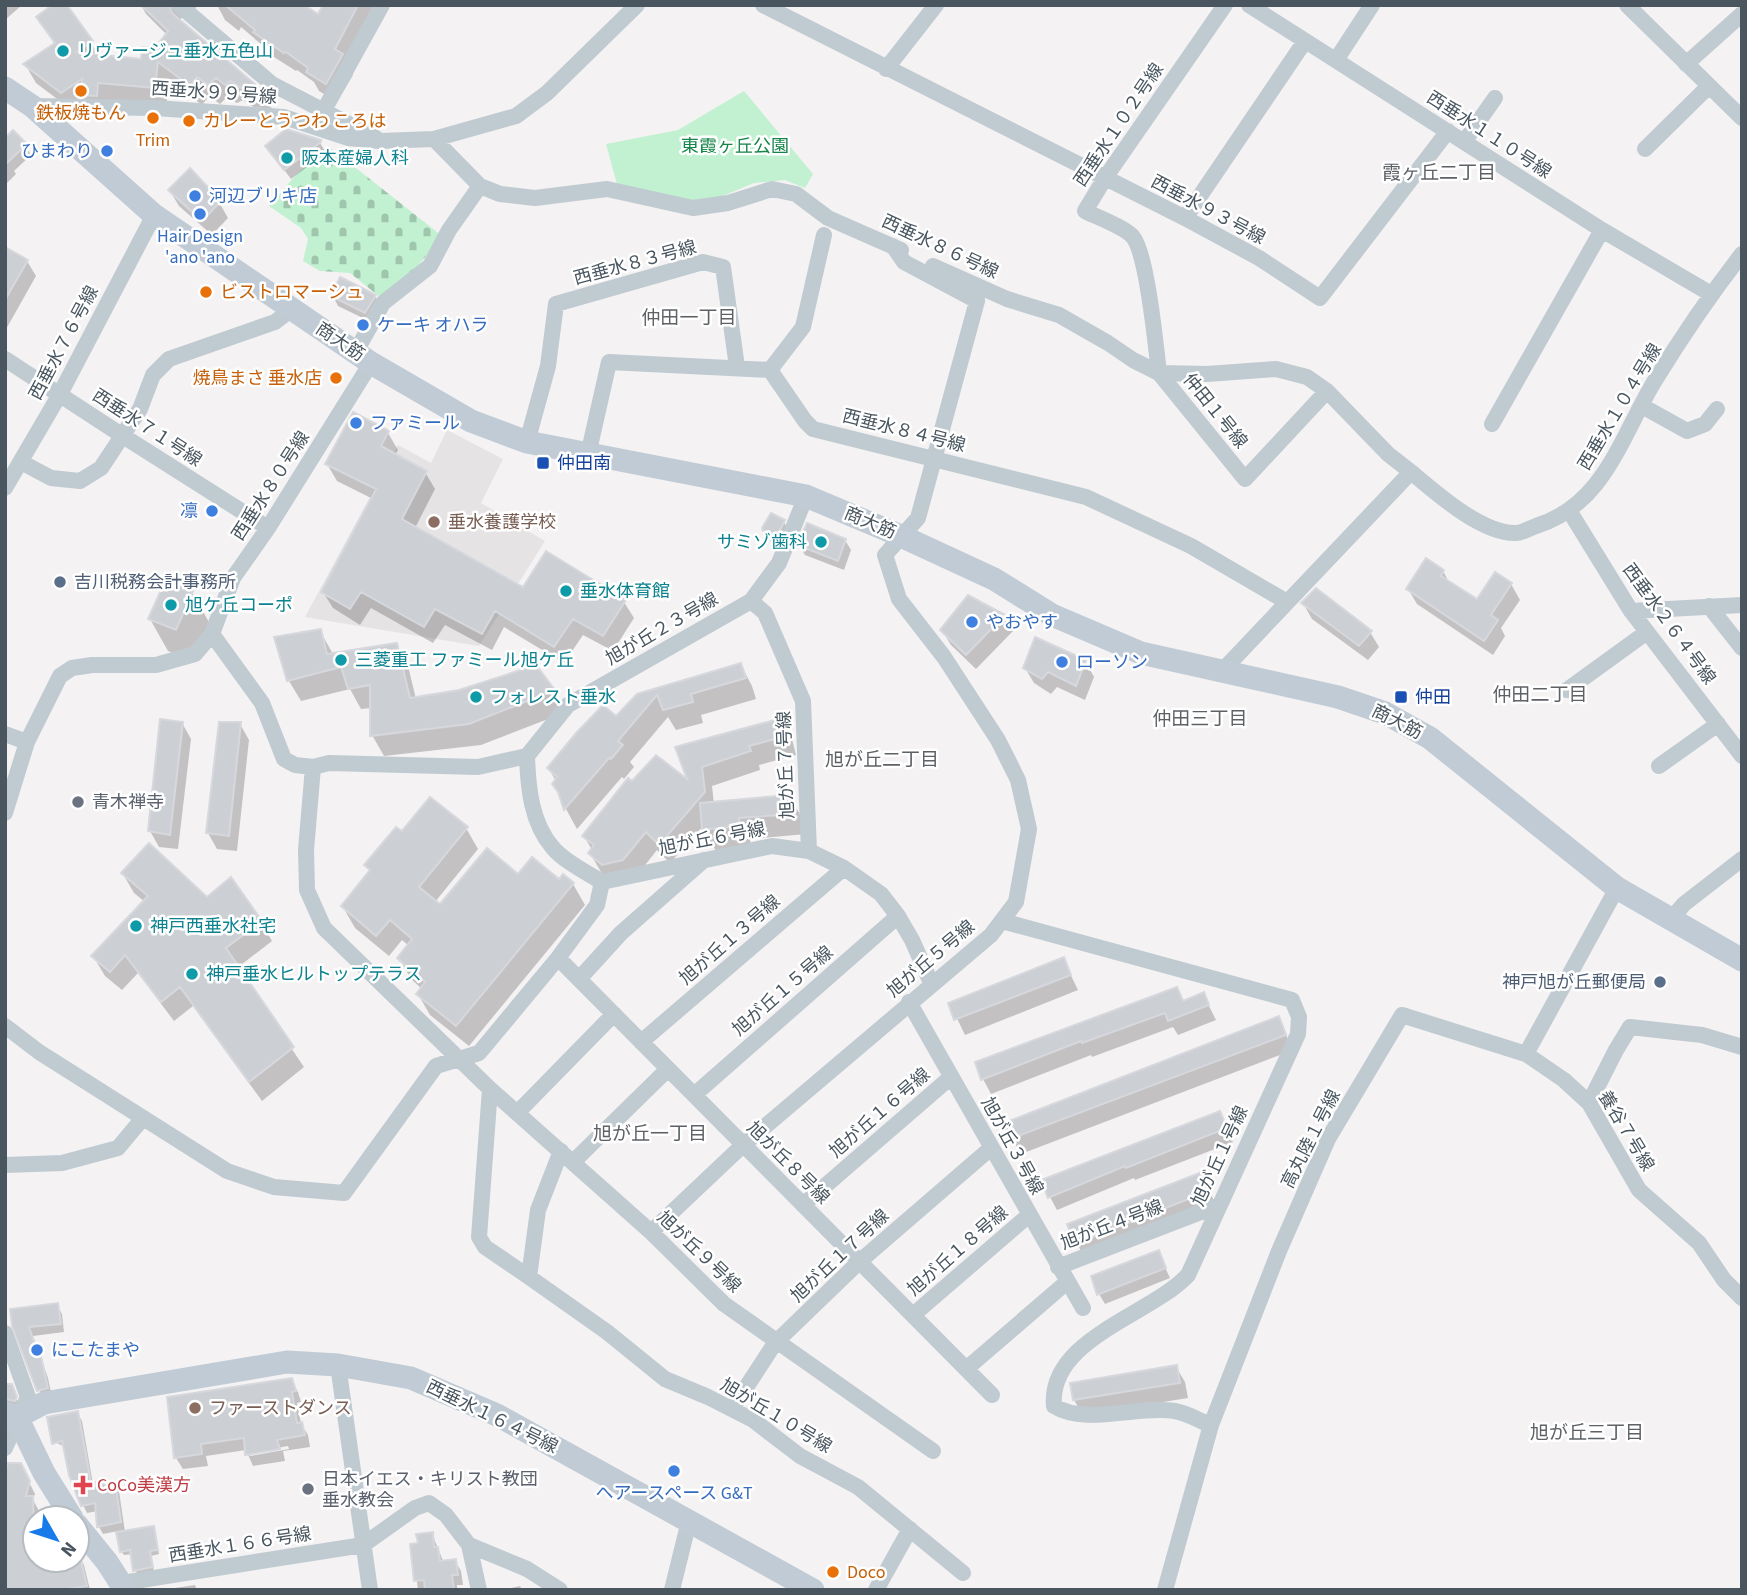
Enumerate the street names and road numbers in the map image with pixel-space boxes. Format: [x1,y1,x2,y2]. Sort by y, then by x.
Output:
street label: 西垂水１０２号線 [1068,58,1170,192]
street label: 西垂水９９号線 [150,76,278,110]
street label: 西垂水１１０号線 [1422,85,1556,185]
street label: 西垂水９３号線 [1147,169,1269,251]
street label: 西垂水８６号線 [878,209,1002,285]
street label: 西垂水８３号線 [571,235,699,291]
street label: 西垂水７６号線 [23,282,105,404]
street label: 商大筋 [311,317,369,367]
street label: 西垂水１０４号線 [1572,339,1668,475]
street label: 仲田１号線 [1177,368,1253,454]
street label: 西垂水７１号線 [87,383,207,473]
street label: 西垂水８４号線 [840,404,968,458]
street label: 西垂水８０号線 [226,426,316,546]
street label: 商大筋 [840,501,900,545]
street label: 西垂水２６４号線 [1617,558,1721,690]
street label: 旭が丘２３号線 [601,587,723,671]
street label: 商大筋 [1367,699,1427,745]
street label: 旭が丘７号線 [772,711,800,819]
street label: 旭が丘６号線 [657,816,767,862]
street label: 旭が丘１３号線 [674,889,786,991]
street label: 旭が丘５号線 [882,915,980,1003]
street label: 旭が丘１５号線 [727,940,839,1042]
street label: 旭が丘１６号線 [824,1062,936,1164]
street label: 高丸陸１号線 [1275,1085,1347,1193]
street label: 養谷７号線 [1592,1086,1660,1176]
street label: 旭が丘３号線 [975,1093,1049,1199]
street label: 旭が丘１号線 [1186,1102,1254,1210]
street label: 旭が丘８号線 [741,1116,835,1210]
street label: 旭が丘４号線 [1057,1194,1167,1256]
street label: 旭が丘１８号線 [902,1200,1014,1302]
street label: 旭が丘１７号線 [785,1204,895,1308]
street label: 旭が丘９号線 [651,1205,747,1299]
street label: 旭が丘１０号線 [716,1373,836,1459]
street label: 西垂水１６４号線 [422,1374,562,1460]
street label: 西垂水１６６号線 [167,1521,313,1569]

